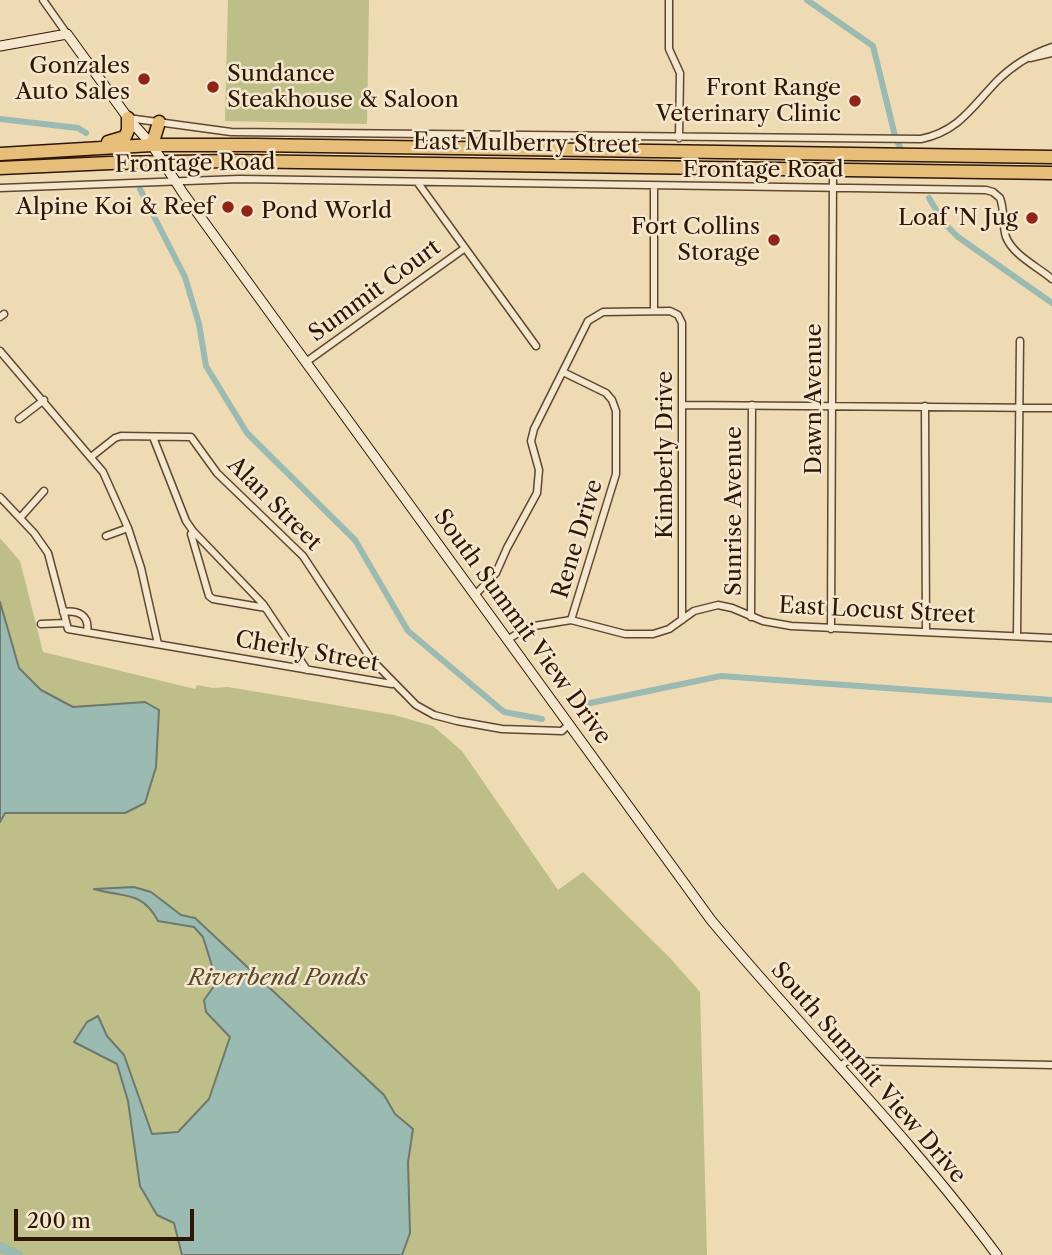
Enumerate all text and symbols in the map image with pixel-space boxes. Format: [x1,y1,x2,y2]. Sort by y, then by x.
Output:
place label: Gonzales Auto Sales [15,52,130,106]
place label: Sundance Steakhouse & Saloon [227,60,459,114]
marker: Gonzales Auto Sales [136,71,152,87]
place label: Front Range Veterinary Clinic [656,74,841,128]
marker: Sundance Steakhouse & Saloon [205,79,221,95]
marker: Front Range Veterinary Clinic [847,93,863,109]
street label: East Mulberry Street [413,128,639,160]
street label: Frontage Road [114,149,276,179]
street label: Frontage Road [683,156,843,184]
place label: Alpine Koi & Reef [16,193,214,221]
place label: Pond World [261,197,392,225]
marker: Alpine Koi & Reef [220,199,236,215]
marker: Pond World [239,203,255,219]
place label: Loaf 'N Jug [898,204,1018,232]
marker: Loaf 'N Jug [1024,210,1040,226]
place label: Fort Collins Storage [631,213,760,267]
marker: Fort Collins Storage [766,232,782,248]
street label: Summit Court [304,234,446,348]
street label: Dawn Avenue [800,323,828,475]
street label: Kimberly Drive [651,371,679,539]
street label: Sunrise Avenue [720,426,748,596]
street label: Alan Street [221,451,327,557]
street label: Rene Drive [547,476,609,602]
street label: South Summit View Drive [427,504,617,750]
street label: East Locust Street [778,592,976,630]
street label: Cherly Street [233,626,381,678]
street label: South Summit View Drive [765,957,971,1189]
park label: Riverbend Ponds [188,964,368,992]
scale bar [18,1196,198,1240]
text: 200 m [27,1208,91,1233]

